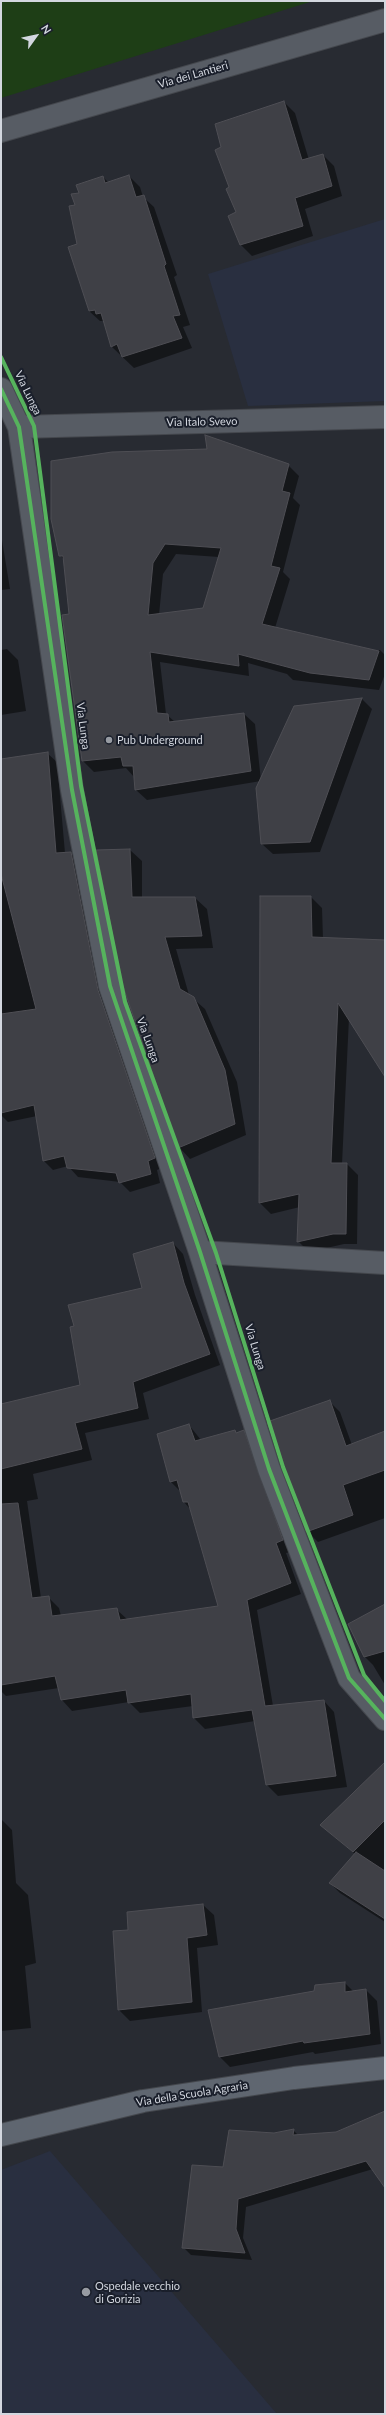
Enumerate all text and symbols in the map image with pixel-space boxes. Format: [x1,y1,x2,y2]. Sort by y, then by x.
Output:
north arrow [16,16,56,56]
text: N [39,22,54,36]
street label: Via dei Lantieri [156,59,230,91]
street label: Via Lunga [12,369,44,417]
street label: Via Italo Svevo [166,415,238,429]
street label: Via Lunga [74,702,92,750]
place label: Pub Underground [117,733,203,747]
marker: Pub Underground [104,735,114,745]
street label: Via Lunga [134,1016,162,1064]
street label: Via Lunga [242,1323,268,1371]
street label: Via della Scuola Agraria [135,2079,249,2109]
place label: Ospedale vecchio di Gorizia [95,2279,180,2305]
marker: Ospedale vecchio di Gorizia [80,2286,92,2298]

